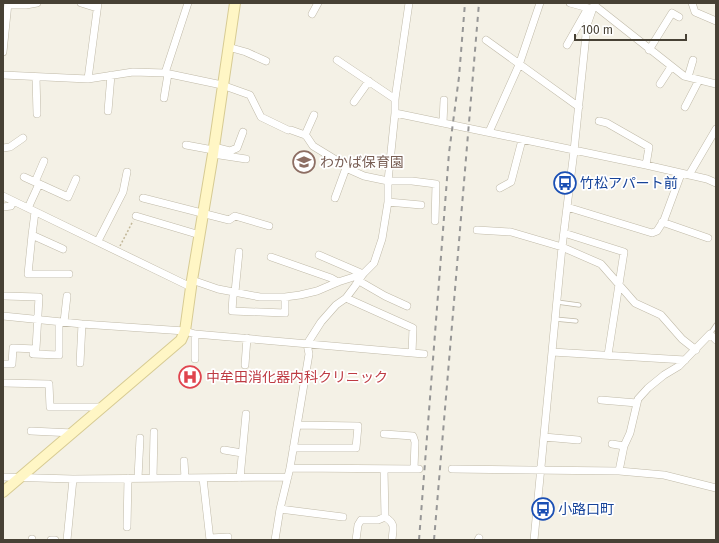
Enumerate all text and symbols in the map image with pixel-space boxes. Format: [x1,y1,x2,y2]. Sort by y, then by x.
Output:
scale bar [575,16,686,42]
text: 100 m [581,23,613,37]
school or university icon: わかば保育園 [291,149,317,175]
place label: わかば保育園 [320,154,404,171]
bus stop icon: 竹松アパート前 [552,170,578,196]
place label: 竹松アパート前 [580,175,678,192]
hospital icon: 中牟田消化器内科クリニック [177,364,203,390]
place label: 中牟田消化器内科クリニック [206,369,388,386]
bus stop icon: 小路口町 [530,496,556,522]
place label: 小路口町 [558,501,614,518]

